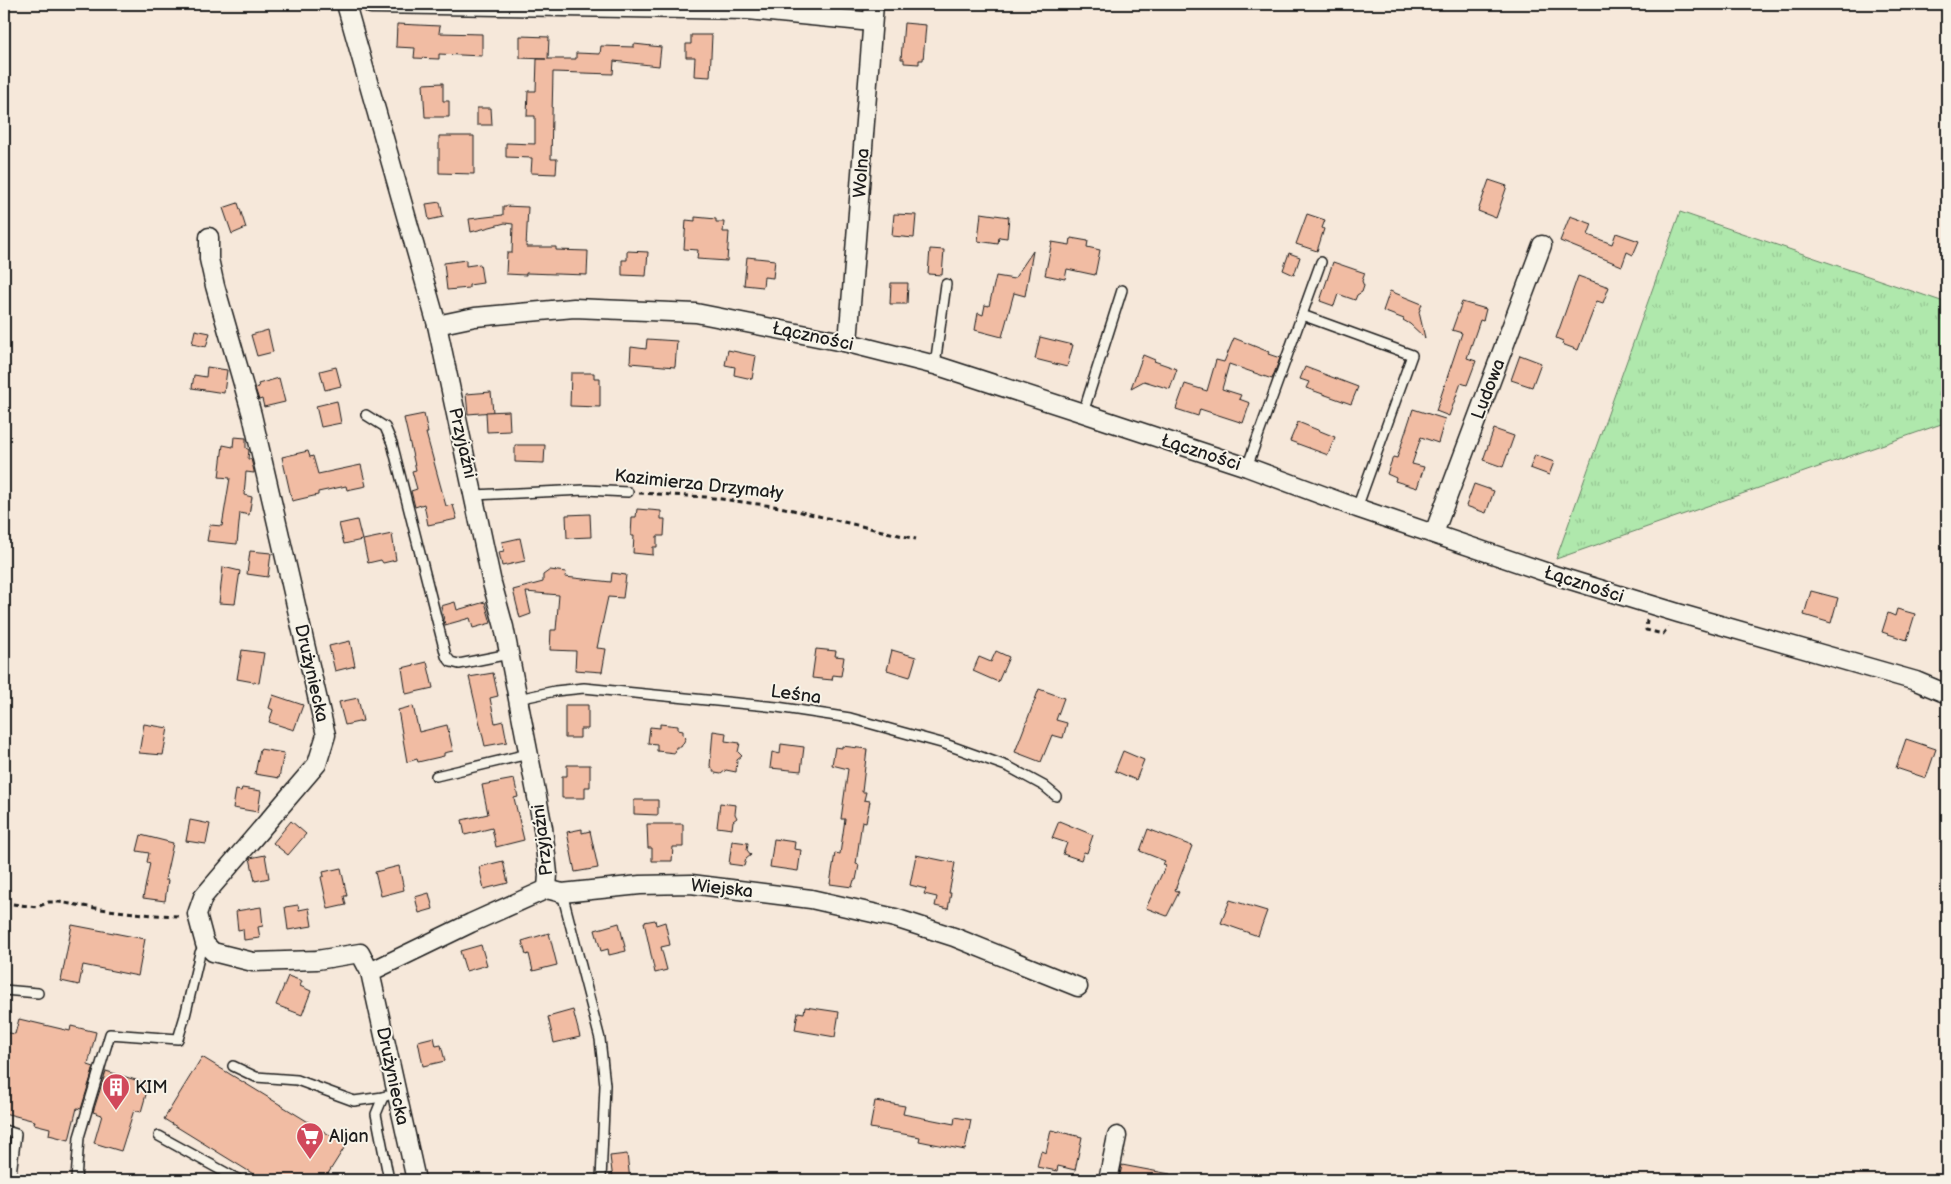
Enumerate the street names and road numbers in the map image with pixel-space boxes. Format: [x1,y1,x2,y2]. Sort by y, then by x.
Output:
street label: Wolna [849,147,874,199]
street label: Łączności [770,318,855,355]
street label: Ludowa [1467,356,1510,422]
street label: Przyjaźni [444,406,481,480]
street label: Łączności [1158,430,1243,475]
street label: Kazimierza Drzymały [613,465,785,504]
street label: Łączności [1541,562,1626,607]
street label: Drużyniecka [290,622,333,724]
street label: Leśna [769,681,823,708]
street label: Przyjaźni [528,803,557,877]
street label: Wiejska [690,875,754,902]
street label: Drużyniecka [372,1025,413,1127]

